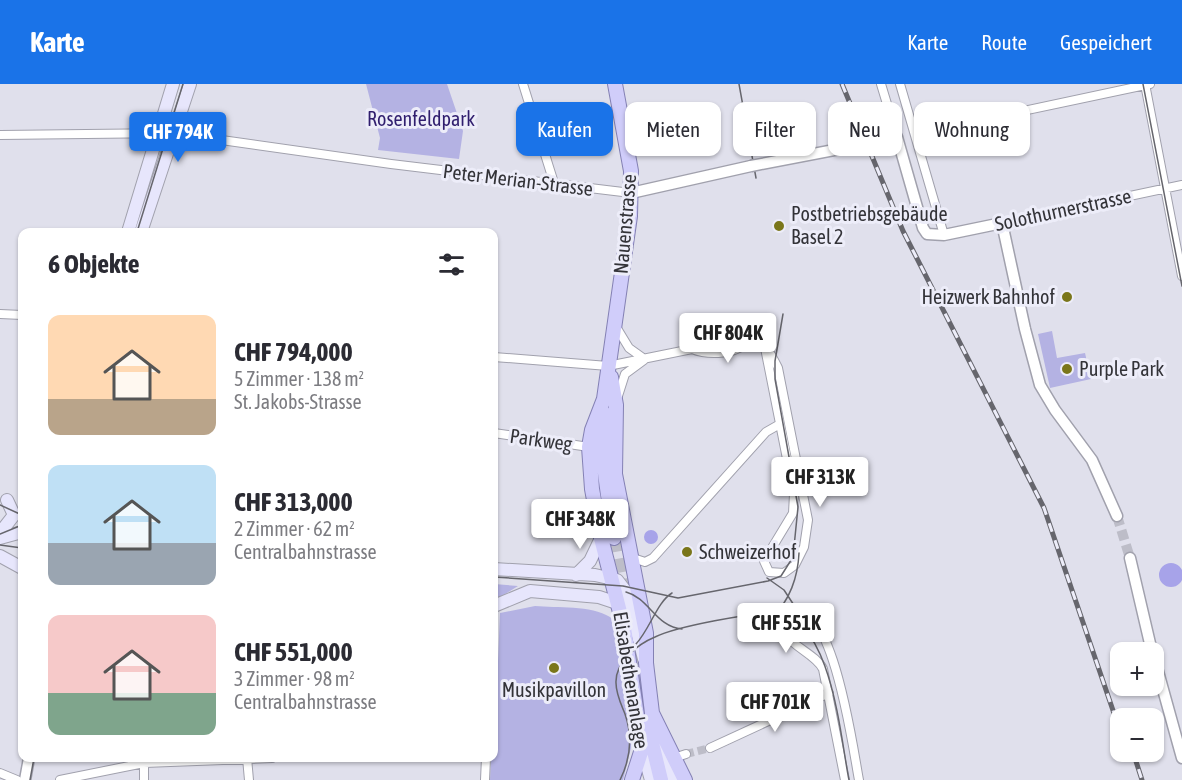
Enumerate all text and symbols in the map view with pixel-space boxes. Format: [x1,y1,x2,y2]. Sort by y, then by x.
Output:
text: Karte [30,26,85,58]
text: Karte [907,30,948,54]
text: Route [981,30,1027,54]
text: Gespeichert [1060,30,1152,54]
chip: Kaufen [516,102,613,156]
chip: Mieten [625,102,721,156]
chip: Filter [733,102,816,156]
chip: Neu [828,102,902,156]
chip: Wohnung [914,102,1030,156]
park label: Rosenfeldpark [367,107,475,130]
pin: CHF 794K [116,112,240,163]
text: CHF 794K [143,120,213,143]
street label: Peter Merian-Strasse [442,159,594,200]
street label: Nauenstrasse [609,173,640,275]
street label: Solothurnerstrasse [993,184,1133,235]
place label: Postbetriebsgebäude Basel 2 [791,202,948,248]
marker: Postbetriebsgebäude Basel 2 [772,219,786,233]
icon: filters [435,248,468,281]
text: 6 Objekte [48,249,140,279]
place label: Heizwerk Bahnhof [921,285,1055,308]
marker: Heizwerk Bahnhof [1060,290,1074,304]
pin: CHF 804K [666,313,790,364]
text: CHF 804K [693,321,763,344]
text: CHF 794,000 [234,337,353,367]
icon: home [96,339,168,411]
place label: Purple Park [1079,357,1164,380]
marker: Purple Park [1060,362,1074,376]
text: 5 Zimmer · 138 m² [234,367,364,390]
text: St. Jakobs-Strasse [234,390,362,413]
street label: Parkweg [508,424,574,455]
pin: CHF 313K [758,457,882,508]
text: CHF 313K [785,465,855,488]
text: CHF 313,000 [234,487,353,517]
icon: home [96,489,168,561]
pin: CHF 348K [518,499,642,550]
text: CHF 348K [545,507,615,530]
text: 2 Zimmer · 62 m² [234,517,355,540]
text: Centralbahnstrasse [234,540,377,563]
place label: Schweizerhof [699,540,797,563]
marker: Schweizerhof [680,545,694,559]
pin: CHF 551K [724,603,848,654]
street label: Elisabethenanlage [609,610,654,750]
text: CHF 551K [751,611,821,634]
text: CHF 551,000 [234,637,353,667]
icon: home [96,639,168,711]
map controls [1110,642,1164,762]
button: + [1110,642,1164,696]
marker: Musikpavillon [547,661,561,675]
text: 3 Zimmer · 98 m² [234,667,355,690]
place label: Musikpavillon [502,678,606,701]
pin: CHF 701K [713,682,837,733]
text: Centralbahnstrasse [234,690,377,713]
text: CHF 701K [740,690,810,713]
button: − [1110,708,1164,762]

